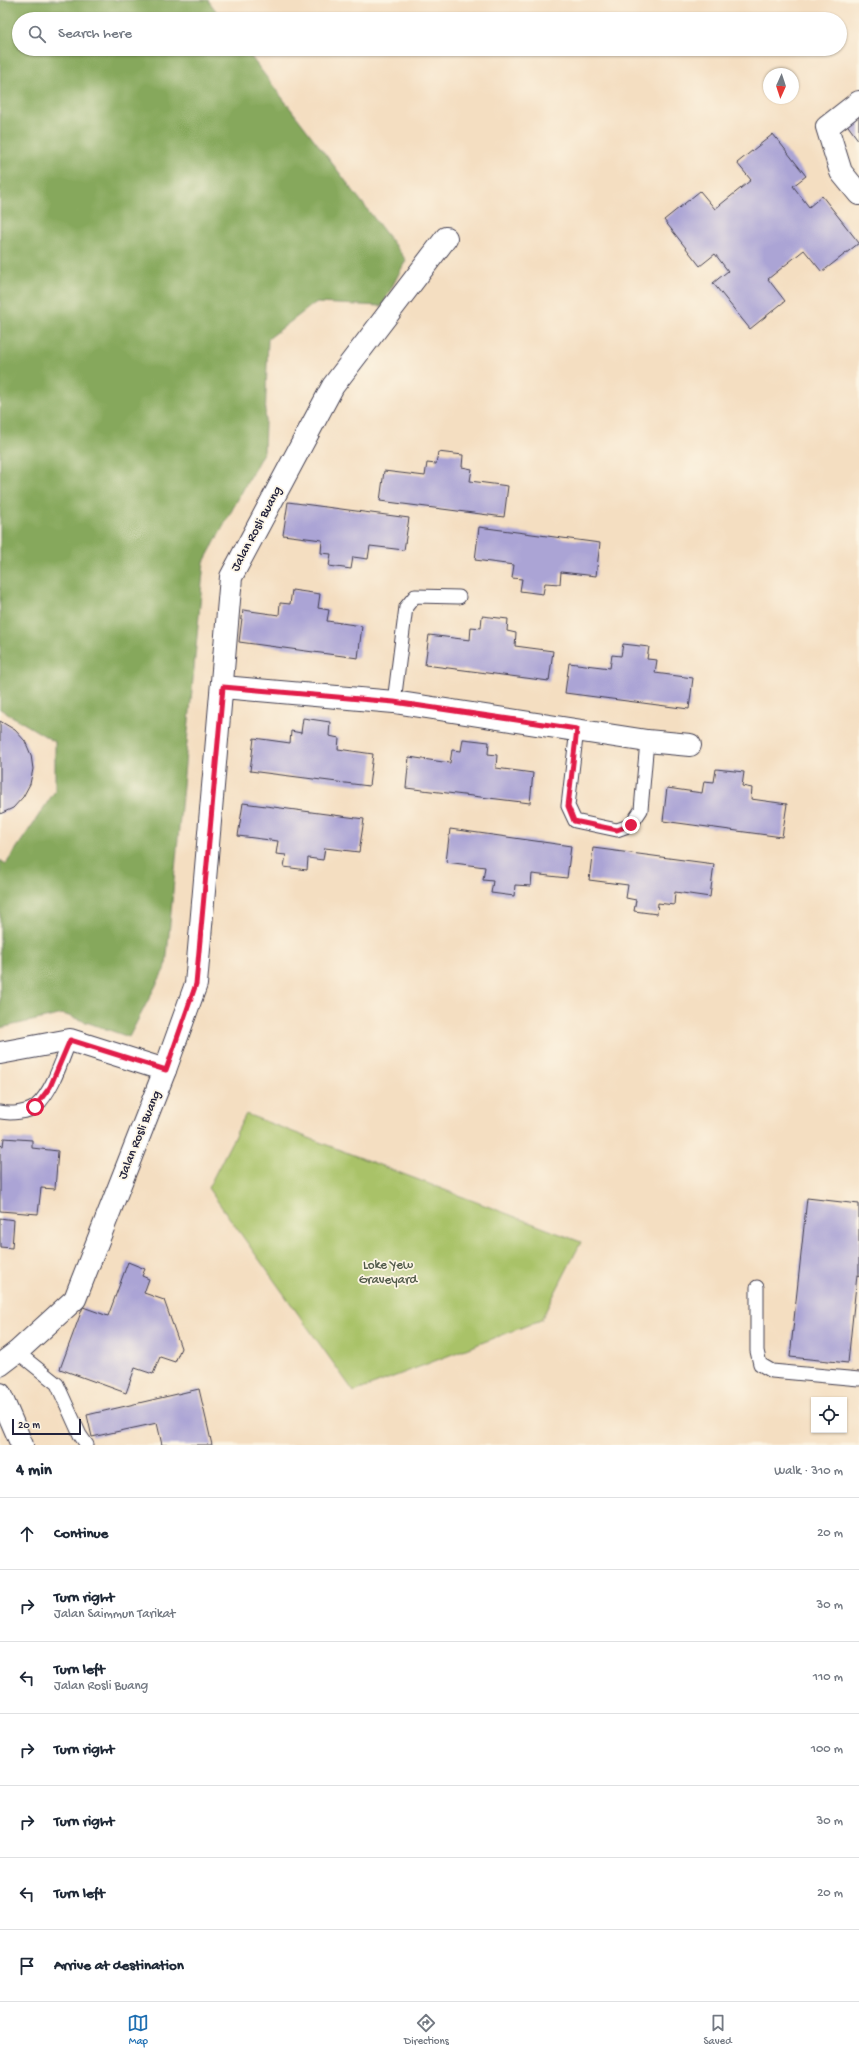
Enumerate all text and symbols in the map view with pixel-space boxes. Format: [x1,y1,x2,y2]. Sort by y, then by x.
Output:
search box [12,12,847,56]
icon: search [26,23,48,45]
text: Search here [58,25,132,43]
north arrow [763,68,799,104]
street label: Jalan Rosli Buang [228,484,286,574]
route end [622,816,640,834]
street label: Jalan Rosli Buang [115,1089,165,1181]
route start [26,1098,44,1116]
park label: Loke Yew Graveyard [359,1258,419,1288]
map controls [811,1397,847,1433]
button: locate [811,1397,847,1433]
scale bar [12,1417,81,1436]
text: 20 m [18,1420,40,1432]
text: 4 min [16,1461,52,1481]
text: Walk · 310 m [774,1464,843,1479]
icon: ahead [16,1523,38,1545]
text: Continue [54,1525,108,1543]
text: 20 m [817,1526,843,1541]
text: Turn right [54,1589,114,1607]
icon: right [16,1595,38,1617]
text: 30 m [817,1598,843,1613]
text: Jalan Saimmun Tarikat [54,1607,175,1622]
text: Turn left [54,1661,105,1679]
icon: left [16,1667,38,1689]
text: 110 m [813,1670,843,1685]
text: Jalan Rosli Buang [54,1679,148,1694]
icon: right [16,1739,38,1761]
text: Turn right [54,1741,114,1759]
text: 100 m [811,1742,843,1757]
icon: right [16,1811,38,1833]
text: Turn right [54,1813,114,1831]
text: 30 m [817,1814,843,1829]
icon: left [16,1883,38,1905]
text: Turn left [54,1885,105,1903]
text: 20 m [817,1886,843,1901]
icon: arrive [16,1955,38,1977]
text: Arrive at destination [54,1957,184,1975]
tab: Map [127,2012,149,2048]
tab: Directions [404,2012,449,2048]
tab: Saved [703,2012,732,2048]

